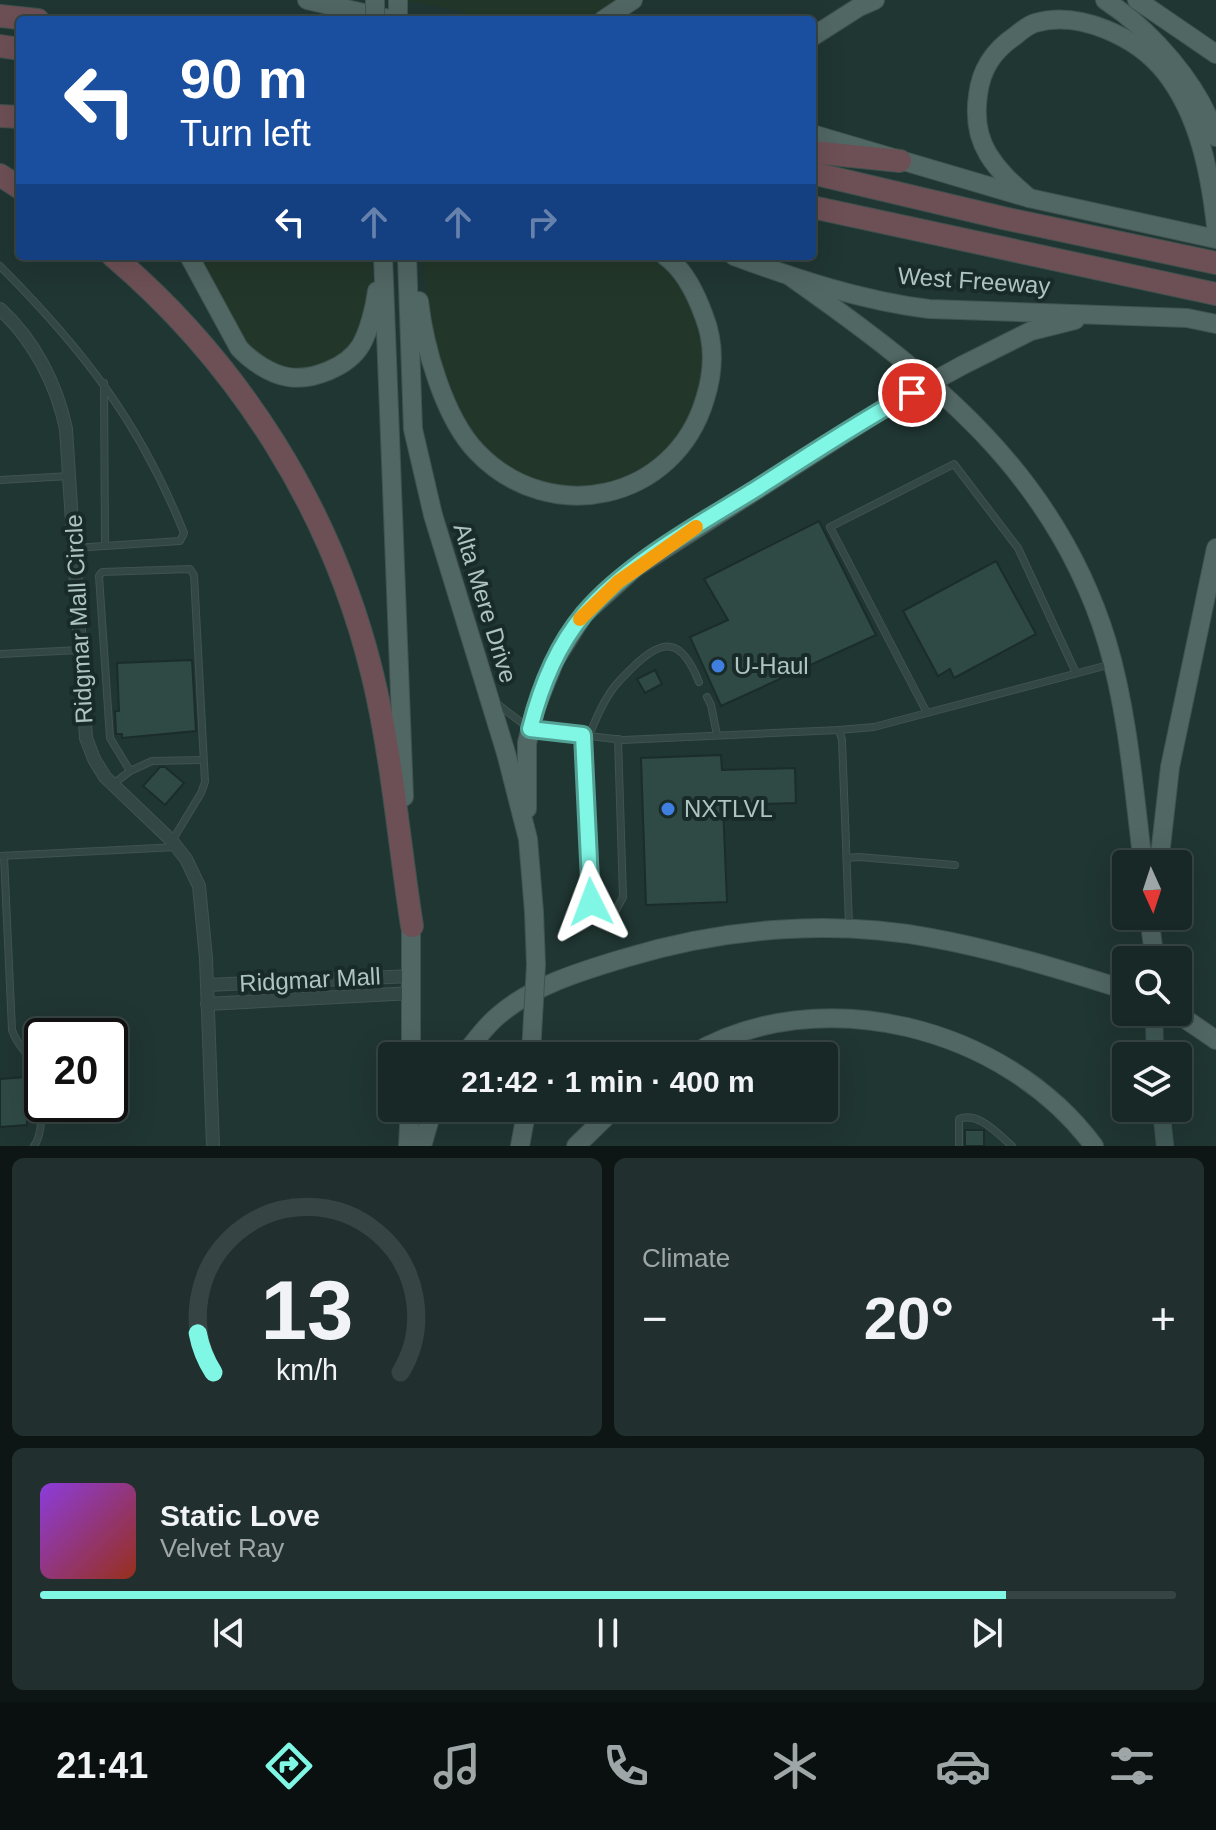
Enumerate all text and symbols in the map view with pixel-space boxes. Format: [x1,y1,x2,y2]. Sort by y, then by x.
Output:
text: 90 m [180,47,308,110]
icon: left [48,48,152,152]
text: Turn left [180,113,311,154]
icon: left [268,200,312,244]
icon: ahead [352,200,396,244]
icon: ahead [436,200,480,244]
icon: right [520,200,564,244]
street label: West Freeway [897,262,1051,299]
pin [878,359,946,427]
icon: arrive [890,371,934,415]
street label: Ridgmar Mall Circle [60,514,97,724]
street label: Alta Mere Drive [448,520,523,686]
place label: U-Haul [734,652,809,679]
marker: U-Haul [709,657,727,675]
place label: NXTLVL [684,795,773,822]
marker: NXTLVL [659,800,677,818]
north arrow [1112,850,1192,930]
map controls [1112,850,1192,1122]
position arrow [549,860,633,944]
button: search [1112,946,1192,1026]
street label: Ridgmar Mall [239,962,381,997]
speed limit sign: 20 [24,1018,128,1122]
button: layers [1112,1042,1192,1122]
text: 21:42 · 1 min · 400 m [461,1065,755,1098]
text: Climate [642,1243,730,1273]
text: 13 [261,1264,353,1357]
text: 20° [864,1285,954,1352]
text: − [642,1294,668,1343]
text: + [1150,1294,1176,1343]
text: km/h [276,1354,338,1386]
text: Static Love [160,1499,320,1532]
text: Velvet Ray [160,1533,284,1563]
icon: previous [207,1611,251,1655]
icon: pause [586,1611,630,1655]
icon: next [965,1611,1009,1655]
icon: directions [261,1738,317,1794]
icon: music [429,1738,485,1794]
icon: phone [598,1738,654,1794]
icon: climate [767,1738,823,1794]
icon: car [935,1738,991,1794]
icon: filters [1104,1738,1160,1794]
text: 21:41 [56,1745,148,1786]

